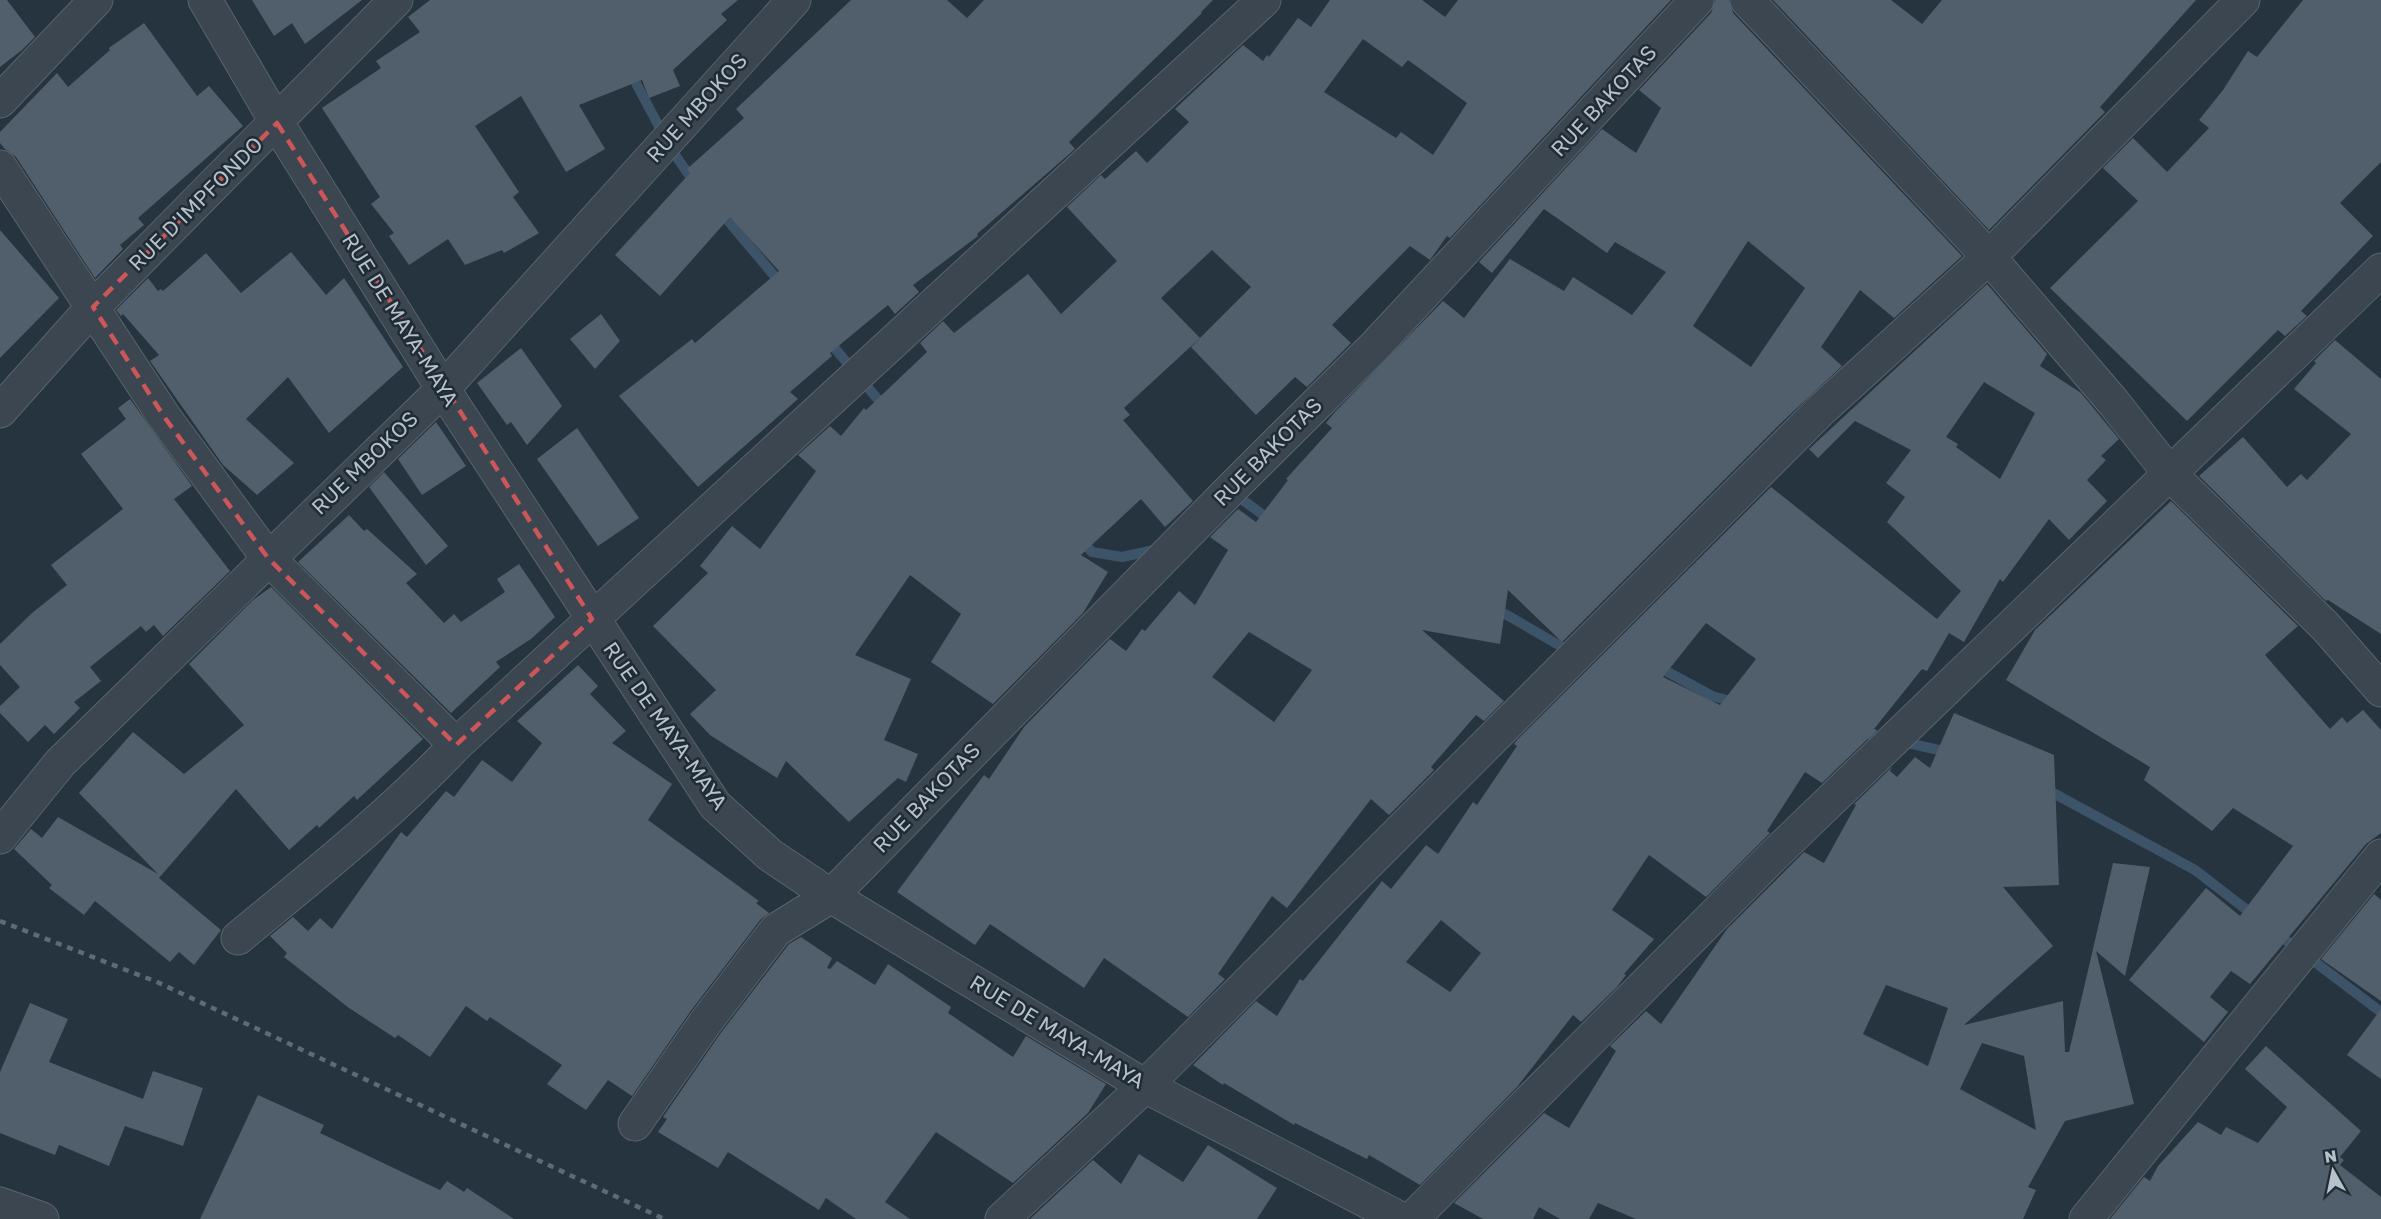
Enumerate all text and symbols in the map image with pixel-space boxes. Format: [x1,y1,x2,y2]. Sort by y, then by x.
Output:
street label: RUE BAKOTAS [1545,39,1662,161]
street label: RUE MBOKOS [640,47,752,167]
street label: RUE D'IMPFONDO [123,131,268,276]
street label: RUE DE MAYA-MAYA [337,228,465,411]
street label: RUE BAKOTAS [1208,392,1327,511]
street label: RUE MBOKOS [306,405,423,520]
street label: RUE DE MAYA-MAYA [598,636,734,814]
street label: RUE BAKOTAS [867,737,985,858]
street label: RUE DE MAYA-MAYA [965,969,1150,1094]
north arrow [2303,1141,2363,1201]
text: N [2323,1145,2338,1167]

